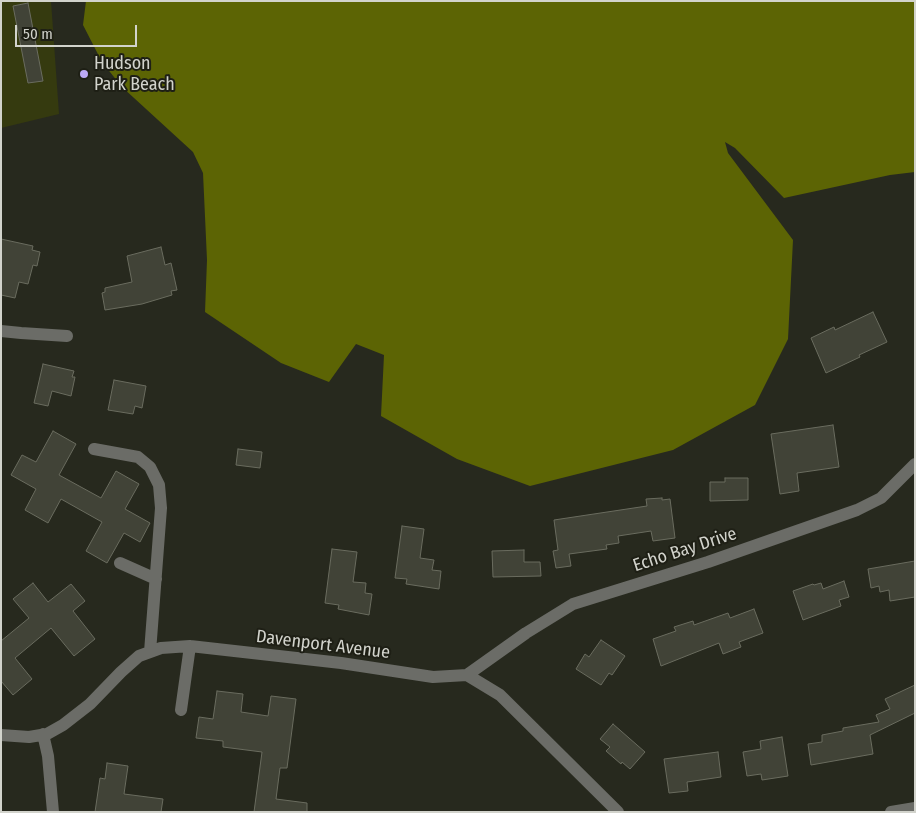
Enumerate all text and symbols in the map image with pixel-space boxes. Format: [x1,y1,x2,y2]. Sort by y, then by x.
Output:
scale bar [18,15,140,47]
text: 50 m [23,25,53,43]
place label: Hudson Park Beach [94,53,175,96]
marker: Hudson Park Beach [78,68,90,80]
street label: Echo Bay Drive [630,523,740,577]
street label: Davenport Avenue [255,626,391,664]

